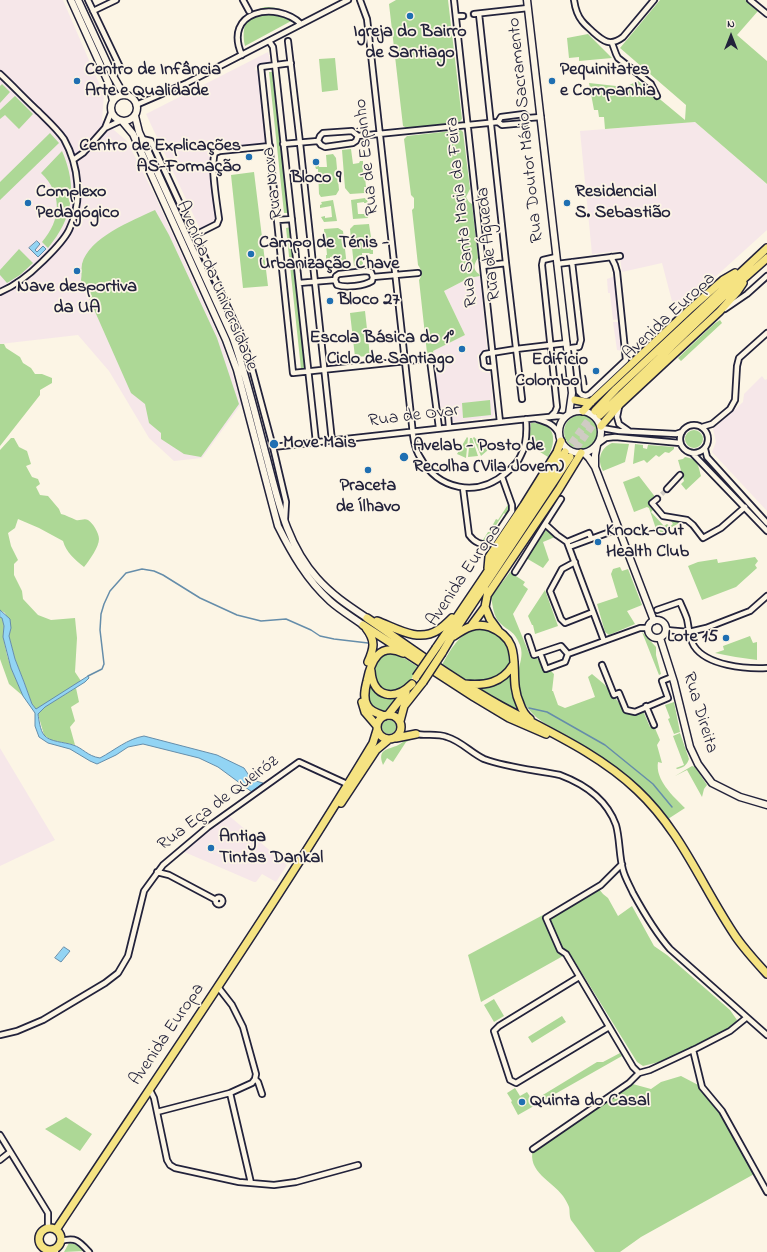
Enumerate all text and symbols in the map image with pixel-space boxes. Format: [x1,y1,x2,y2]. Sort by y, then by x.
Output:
marker: Igreja do Bairro de Santiago [405,11,415,21]
street label: Rua Doutor Mário Sacramento [504,16,550,244]
north arrow [711,16,751,56]
text: N [727,16,735,32]
place label: Igreja do Bairro de Santiago [353,22,467,64]
place label: Centro de Infância Arte e Qualidade [85,60,221,102]
place label: Pequinitates e Companhia [560,60,656,102]
marker: Centro de Infância Arte e Qualidade [72,76,82,86]
marker: Pequinitates e Companhia [547,76,557,86]
street label: Rua de Espinho [351,98,385,216]
street label: Rua Santa Maria da Feira [442,116,484,308]
place label: Centro de Explicações AS-Formação [79,136,241,178]
street label: Rua Nova [259,146,289,220]
marker: Centro de Explicações AS-Formação [244,152,254,162]
marker: Bloco 9 [311,157,321,167]
place label: Bloco 9 [291,168,341,190]
place label: Complexo Pedagógico [36,182,119,224]
place label: Residencial S. Sebastião [575,182,670,224]
street label: Rua de Águeda [473,186,507,302]
marker: Complexo Pedagógico [23,198,33,208]
street label: Avenida da Universidade [170,198,262,374]
marker: Residencial S. Sebastião [562,198,572,208]
place label: Campo de Ténis - Urbanização Chave [259,233,399,276]
marker: Campo de Ténis - Urbanização Chave [246,249,256,259]
marker: Nave desportiva da UA [72,266,82,276]
street label: Avenida Europa [619,269,721,365]
place label: Nave desportiva da UA [17,277,137,320]
place label: Bloco 27 [338,290,400,312]
marker: Bloco 27 [325,296,335,306]
place label: Escola Básica do 1° Ciclo de Santiago [310,328,454,370]
marker: Escola Básica do 1° Ciclo de Santiago [457,344,467,354]
place label: Edifício Colombo I [515,350,588,392]
marker: Edifício Colombo I [591,366,601,376]
street label: Rua de Ovar [367,401,461,433]
place label: Move Mais [283,433,356,455]
place label: Avelab - Posto de Recolha (Vila Jovem) [413,436,564,478]
marker: Move Mais [268,438,280,450]
marker: Avelab - Posto de Recolha (Vila Jovem) [398,451,410,463]
marker: Praceta de Ílhavo [363,465,373,475]
place label: Praceta de Ílhavo [336,476,400,518]
street label: Avenida Europa [423,521,507,631]
place label: Knock-Out Health Club [606,521,689,564]
marker: Knock-Out Health Club [593,537,603,547]
place label: Lote 15 [667,627,718,649]
marker: Lote 15 [721,633,731,643]
street label: Rua Direita [676,670,722,756]
street label: Rua Eça de Queiróz [154,751,284,857]
place label: Antiga Tintas Dankal [219,827,323,870]
marker: Antiga Tintas Dankal [206,843,216,853]
street label: Avenida Europa [126,980,210,1090]
place label: Quinta do Casal [530,1091,650,1113]
marker: Quinta do Casal [517,1097,527,1107]

